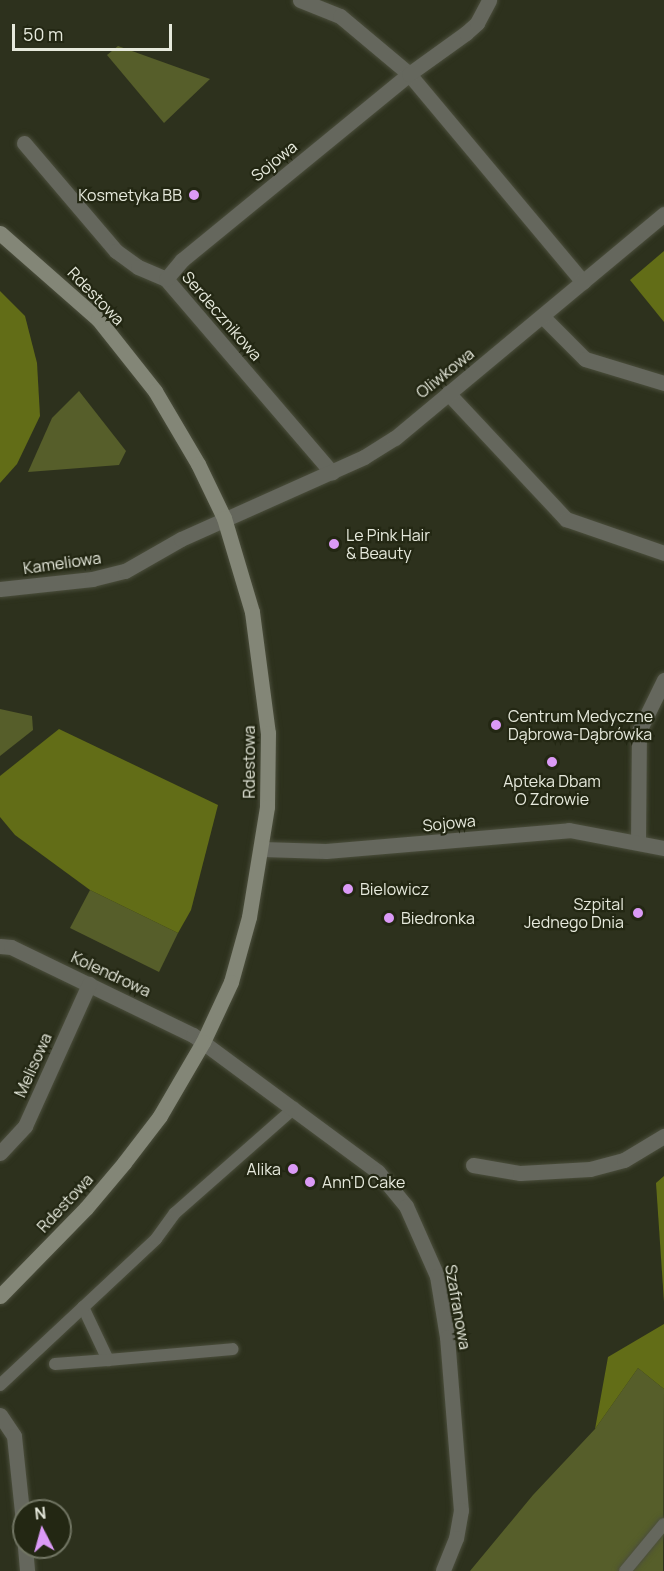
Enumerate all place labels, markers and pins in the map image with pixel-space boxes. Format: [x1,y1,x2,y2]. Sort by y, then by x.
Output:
place label: Kosmetyka BB [78,185,182,205]
marker: Kosmetyka BB [187,188,201,202]
place label: Le Pink Hair & Beauty [346,525,430,563]
marker: Le Pink Hair & Beauty [327,537,341,551]
place label: Centrum Medyczne Dąbrowa-Dąbrówka [508,706,653,744]
marker: Centrum Medyczne Dąbrowa-Dąbrówka [489,718,503,732]
marker: Apteka Dbam O Zdrowie [545,755,559,769]
place label: Apteka Dbam O Zdrowie [503,771,601,809]
place label: Bielowicz [360,879,429,899]
marker: Bielowicz [341,882,355,896]
place label: Szpital Jednego Dnia [524,894,624,932]
marker: Szpital Jednego Dnia [629,904,647,922]
place label: Biedronka [401,908,475,928]
marker: Biedronka [382,911,396,925]
place label: Alika [247,1159,281,1179]
marker: Alika [286,1162,300,1176]
place label: Ann'D Cake [322,1172,405,1192]
marker: Ann'D Cake [303,1175,317,1189]

